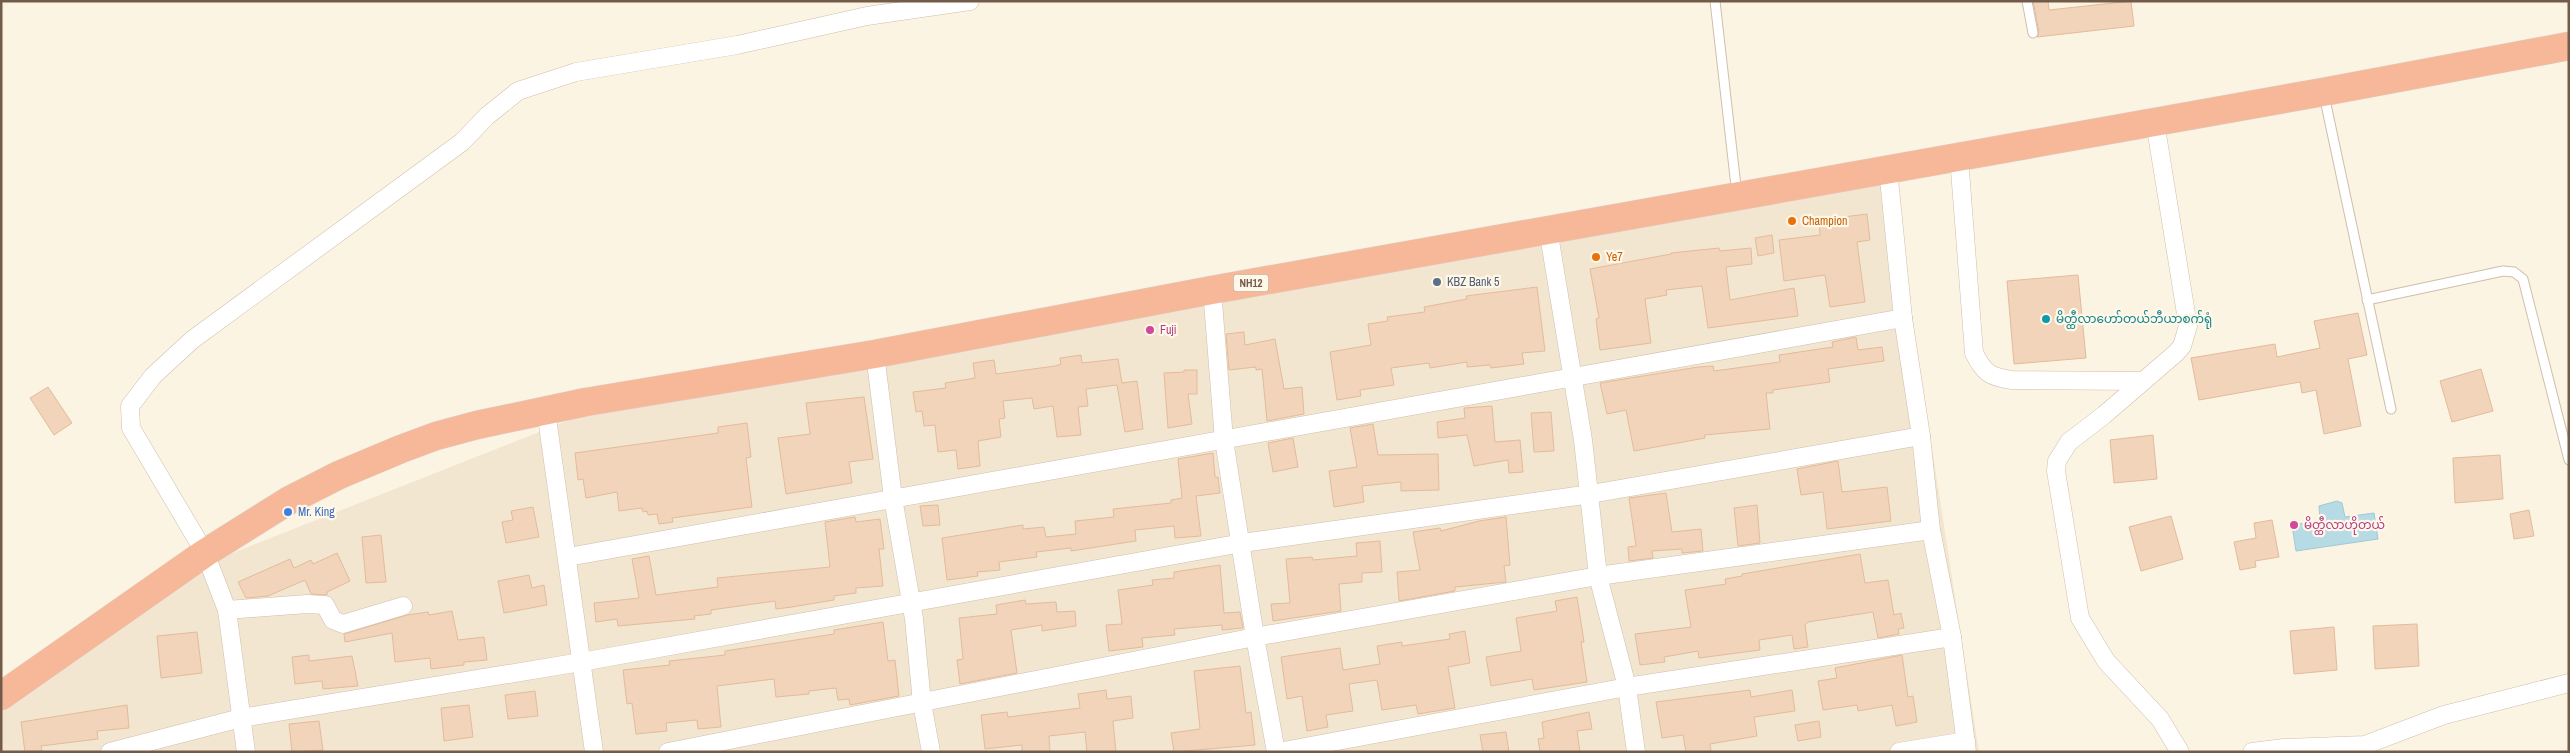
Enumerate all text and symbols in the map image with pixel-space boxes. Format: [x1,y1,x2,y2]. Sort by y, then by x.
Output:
place label: Champion [1802,213,1847,229]
marker: Champion [1786,215,1798,227]
place label: Ye7 [1606,249,1623,265]
marker: Ye7 [1590,251,1602,263]
road number: NH12 [1234,274,1268,292]
place label: KBZ Bank 5 [1447,274,1500,290]
marker: KBZ Bank 5 [1431,276,1443,288]
place label: မိတ္ထီလာဟော်တယ်ဘီယာစက်ရုံ [2056,310,2212,329]
marker: မိတ္ထီလာဟော်တယ်ဘီယာစက်ရုံ [2040,313,2052,325]
place label: Fuji [1160,322,1176,338]
marker: Fuji [1144,324,1156,336]
place label: Mr. King [298,504,335,520]
marker: Mr. King [282,506,294,518]
place label: မိတ္ထီလာဟိုတယ် [2304,516,2385,535]
marker: မိတ္ထီလာဟိုတယ် [2288,519,2300,531]

